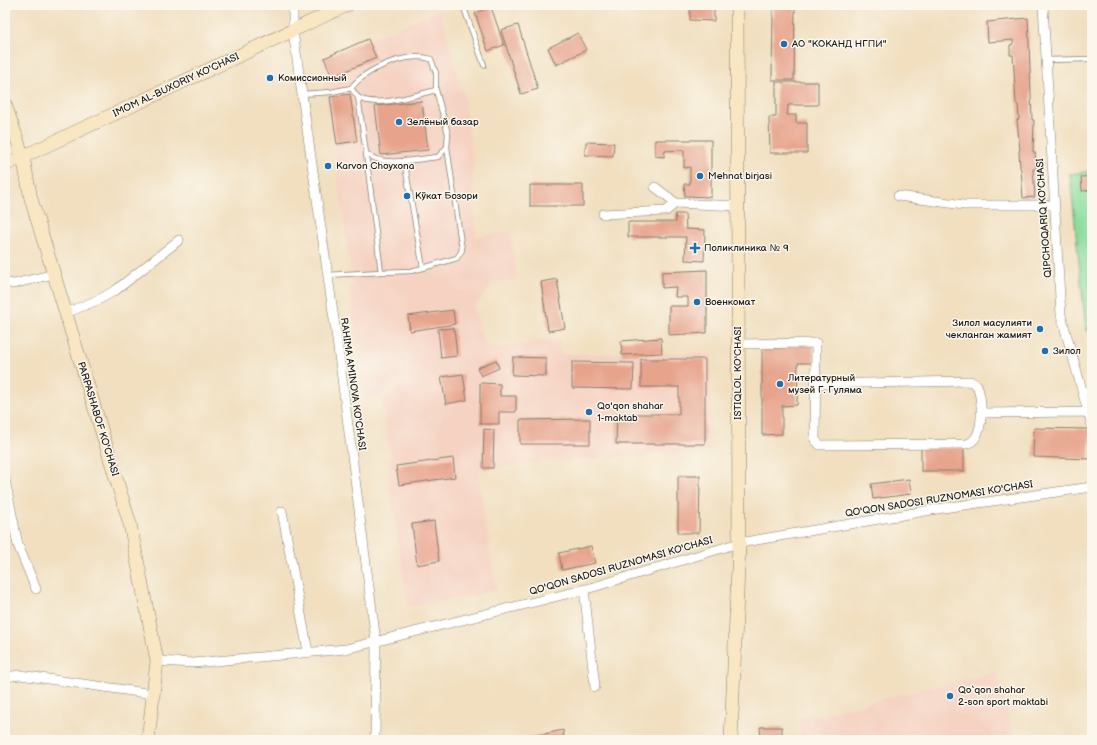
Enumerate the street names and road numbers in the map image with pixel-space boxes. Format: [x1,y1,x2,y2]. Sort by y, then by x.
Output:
street label: IMOM AL-BUXORIY KO'CHASI [111,50,241,120]
street label: QIPCHOQARIQ KO'CHASI [1034,158,1054,278]
street label: RAHIMA AMINOVA KO'CHASI [338,317,368,451]
street label: ISTIQLOL KO'CHASI [732,326,744,420]
street label: PARPASHABOF KO'CHASI [75,360,121,478]
street label: QO'QON SADOSI RUZNOMASI KO'CHASI [844,478,1034,520]
street label: QO'QON SADOSI RUZNOMASI KO'CHASI [528,534,714,598]

